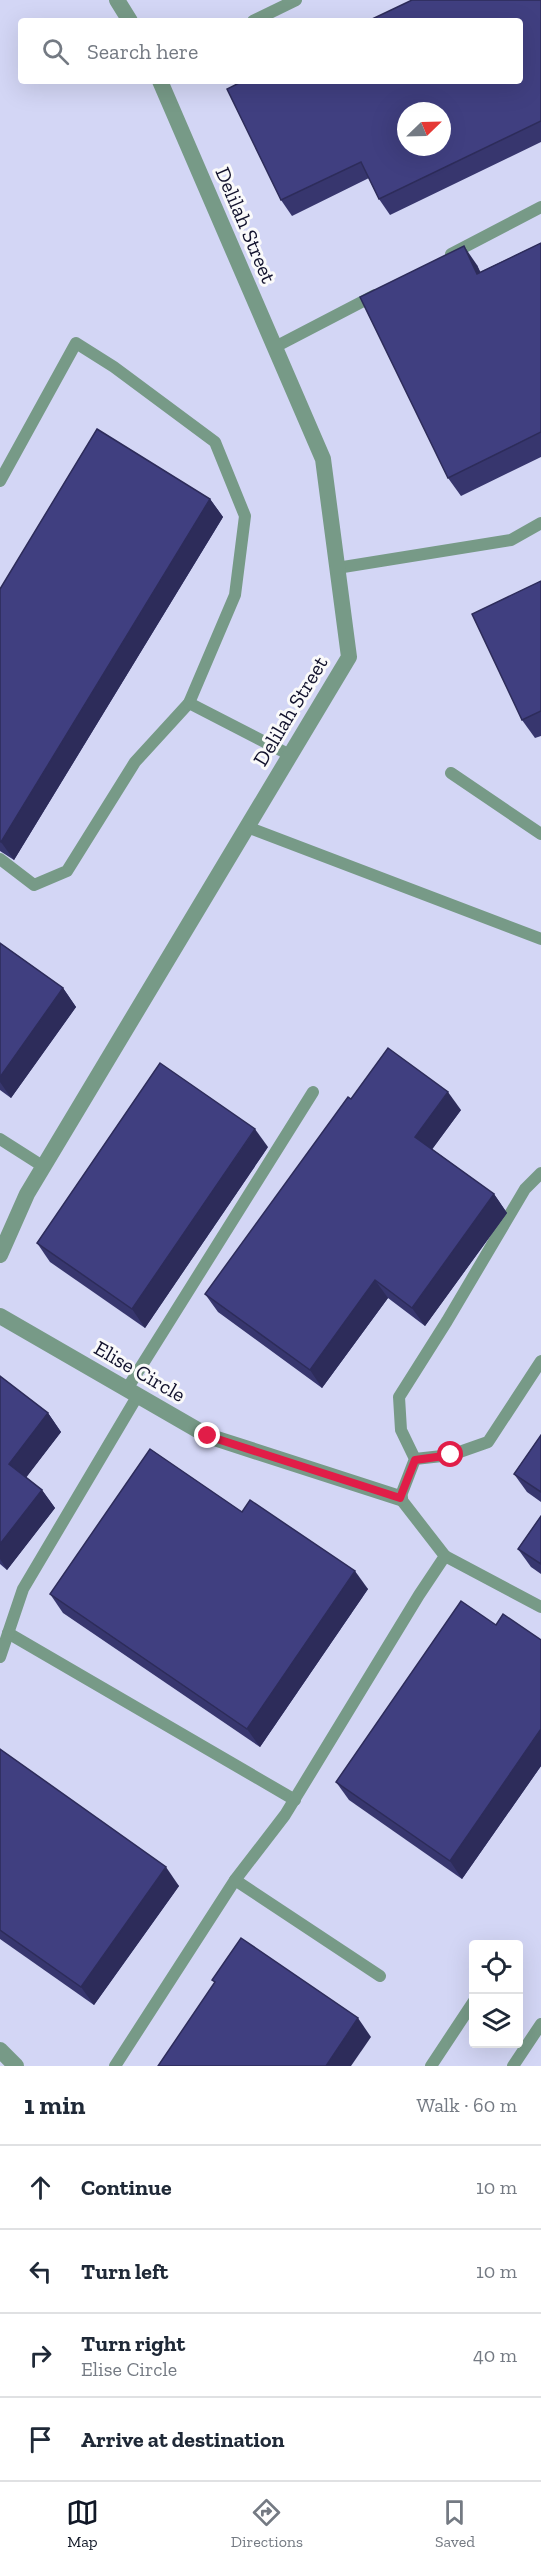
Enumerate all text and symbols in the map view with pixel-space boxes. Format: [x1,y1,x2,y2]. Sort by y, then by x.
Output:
search box [18,18,523,84]
icon: search [39,35,72,68]
text: Search here [87,38,198,65]
north arrow [397,102,451,156]
street label: Delilah Street [210,163,282,287]
street label: Delilah Street [247,651,333,770]
street label: Elise Circle [90,1335,190,1407]
route end [194,1422,220,1448]
route start [437,1441,463,1467]
map controls [469,1940,523,2048]
button: locate [469,1940,523,1994]
button: layers [469,1994,523,2048]
text: 1 min [24,2089,85,2121]
text: Walk · 60 m [416,2093,517,2117]
icon: ahead [24,2171,57,2204]
text: Continue [81,2174,172,2201]
text: 10 m [476,2175,517,2199]
icon: left [24,2255,57,2288]
text: Turn left [81,2258,168,2285]
text: 10 m [476,2259,517,2283]
text: Turn right [81,2330,185,2357]
icon: right [24,2339,57,2372]
text: 40 m [473,2343,517,2367]
text: Elise Circle [81,2357,177,2381]
icon: arrive [24,2423,57,2456]
text: Arrive at destination [81,2426,284,2453]
tab: Map [66,2496,99,2551]
tab: Directions [231,2496,303,2551]
tab: Saved [435,2496,475,2551]

